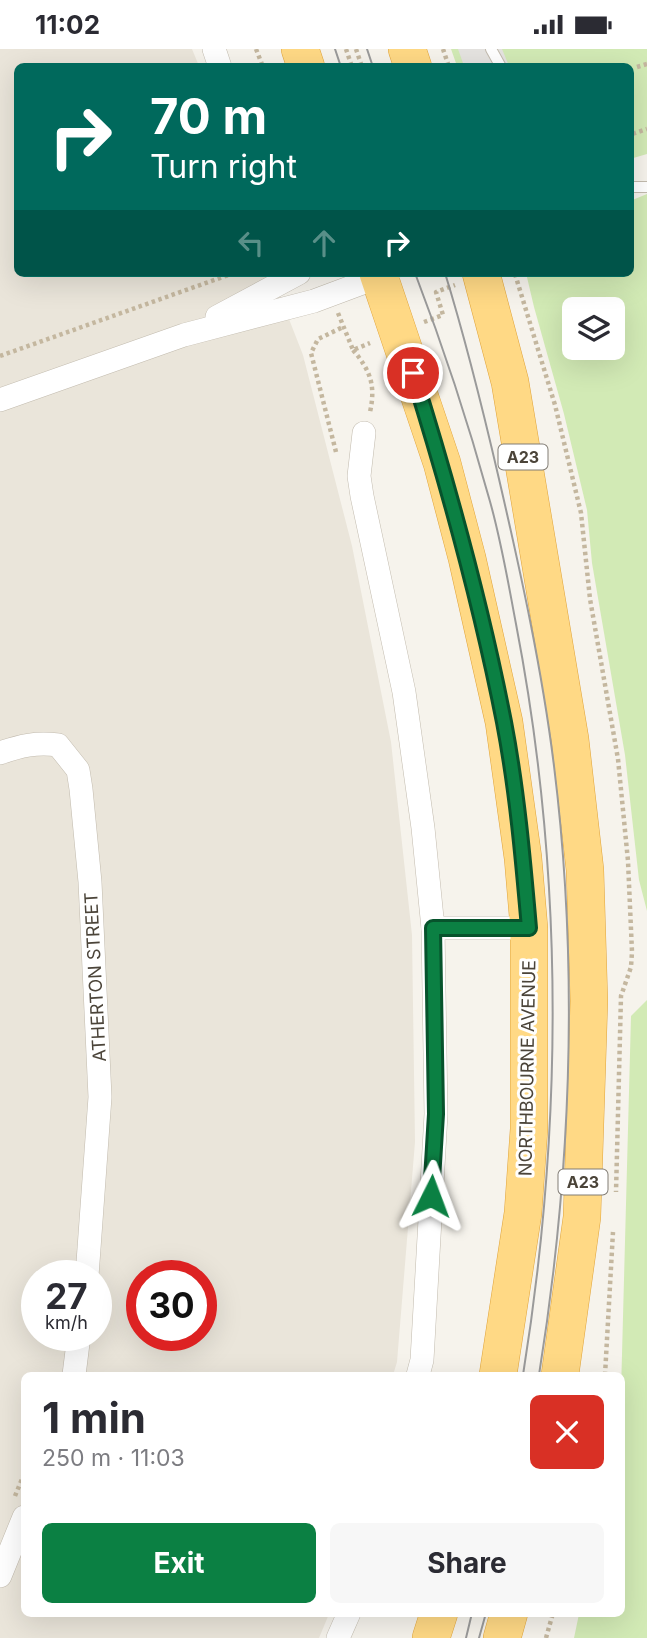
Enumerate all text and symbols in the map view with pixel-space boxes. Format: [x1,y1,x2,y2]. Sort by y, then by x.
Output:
text: 11:02 [35,9,100,40]
text: 70 m [150,87,267,146]
icon: right [35,91,126,182]
text: Turn right [150,147,297,186]
icon: left [232,224,270,262]
icon: ahead [305,224,343,262]
icon: right [378,224,416,262]
map controls [562,297,625,360]
button: layers [562,297,625,360]
pin [383,343,443,403]
icon: arrive [394,354,432,392]
road number: A23 [498,445,548,469]
street label: ATHERTON STREET [80,892,110,1062]
street label: NORTHBOURNE AVENUE [515,960,539,1176]
position arrow [394,1159,468,1233]
road number: A23 [558,1169,608,1195]
speed limit sign: 30 [126,1260,217,1351]
text: 27 [45,1275,88,1317]
text: km/h [45,1312,88,1333]
text: 1 min [42,1392,146,1443]
button: close [530,1395,604,1469]
text: 250 m · 11:03 [42,1444,185,1472]
button: Exit [42,1523,316,1603]
button: Share [330,1523,604,1603]

